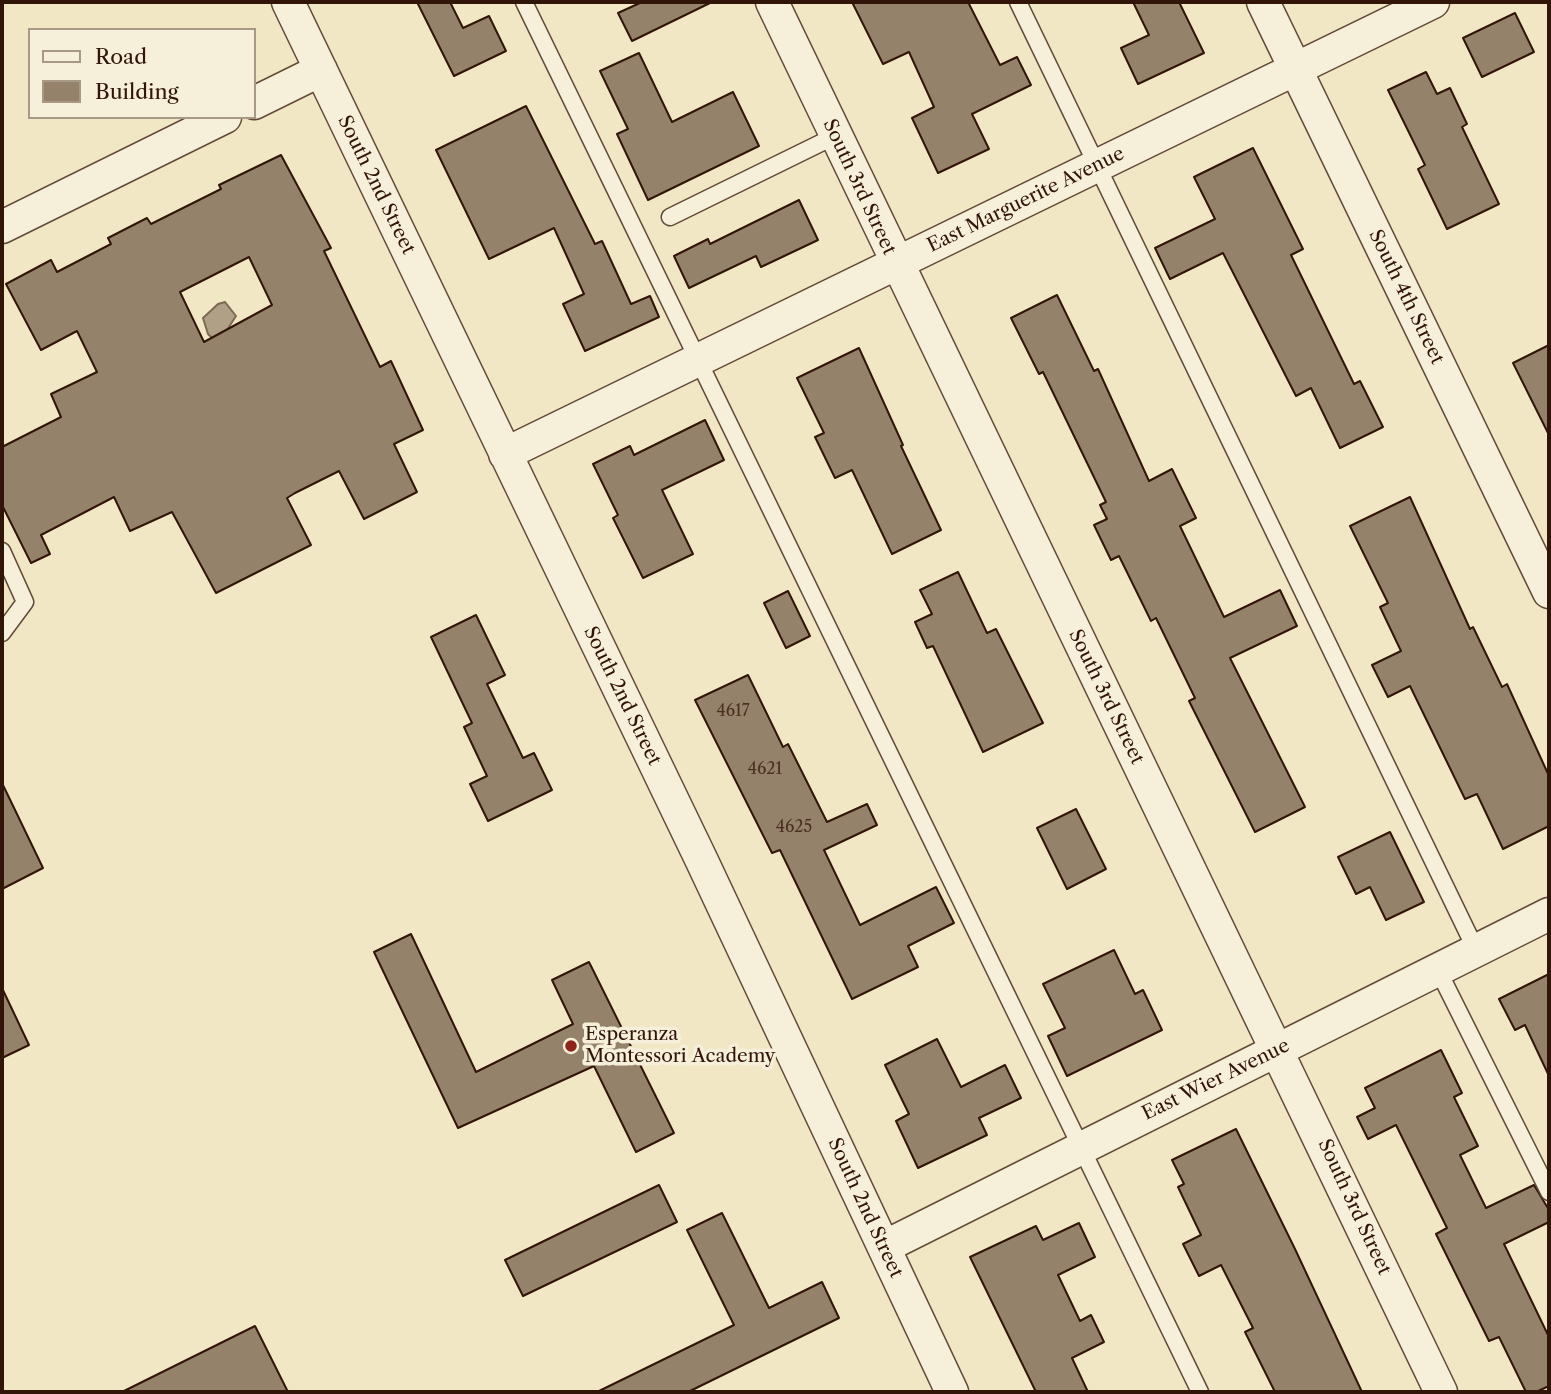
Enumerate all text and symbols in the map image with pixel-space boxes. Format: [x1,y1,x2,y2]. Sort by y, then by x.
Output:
legend [28,28,256,119]
text: Road [95,44,147,69]
text: Building [95,79,179,104]
street label: South 2nd Street [333,112,419,258]
street label: South 3rd Street [818,116,900,258]
street label: East Marguerite Avenue [924,142,1128,258]
street label: South 4th Street [1364,226,1448,368]
street label: South 2nd Street [579,623,665,769]
street label: South 3rd Street [1064,626,1148,768]
house number: 4617 [716,701,750,721]
house number: 4621 [748,759,782,779]
house number: 4625 [776,817,812,837]
place label: Esperanza Montessori Academy [585,1024,775,1068]
street label: East Wier Avenue [1139,1034,1293,1126]
marker: Esperanza Montessori Academy [563,1038,579,1054]
street label: South 2nd Street [823,1134,907,1282]
street label: South 3rd Street [1313,1136,1395,1278]

